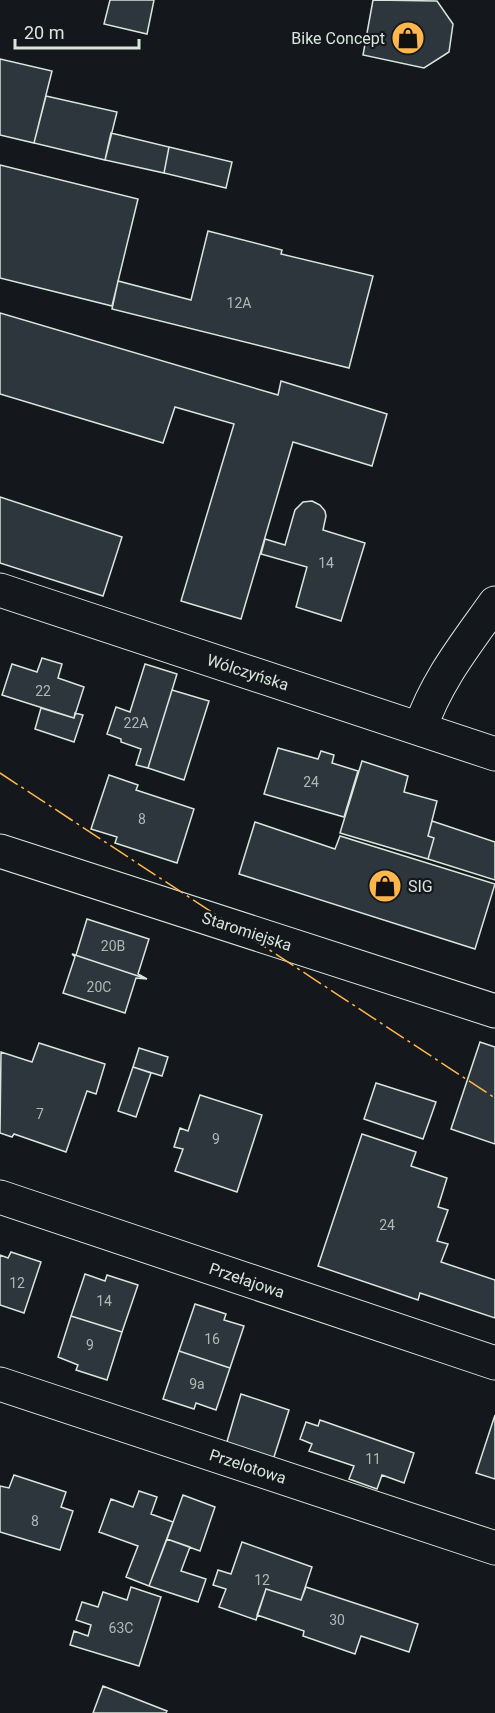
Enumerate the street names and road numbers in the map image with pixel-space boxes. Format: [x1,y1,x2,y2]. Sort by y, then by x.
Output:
street label: Wólczyńska [205,650,291,695]
street label: Staromiejska [200,908,294,955]
street label: Przełajowa [207,1259,287,1302]
street label: Przelotowa [207,1445,289,1488]

